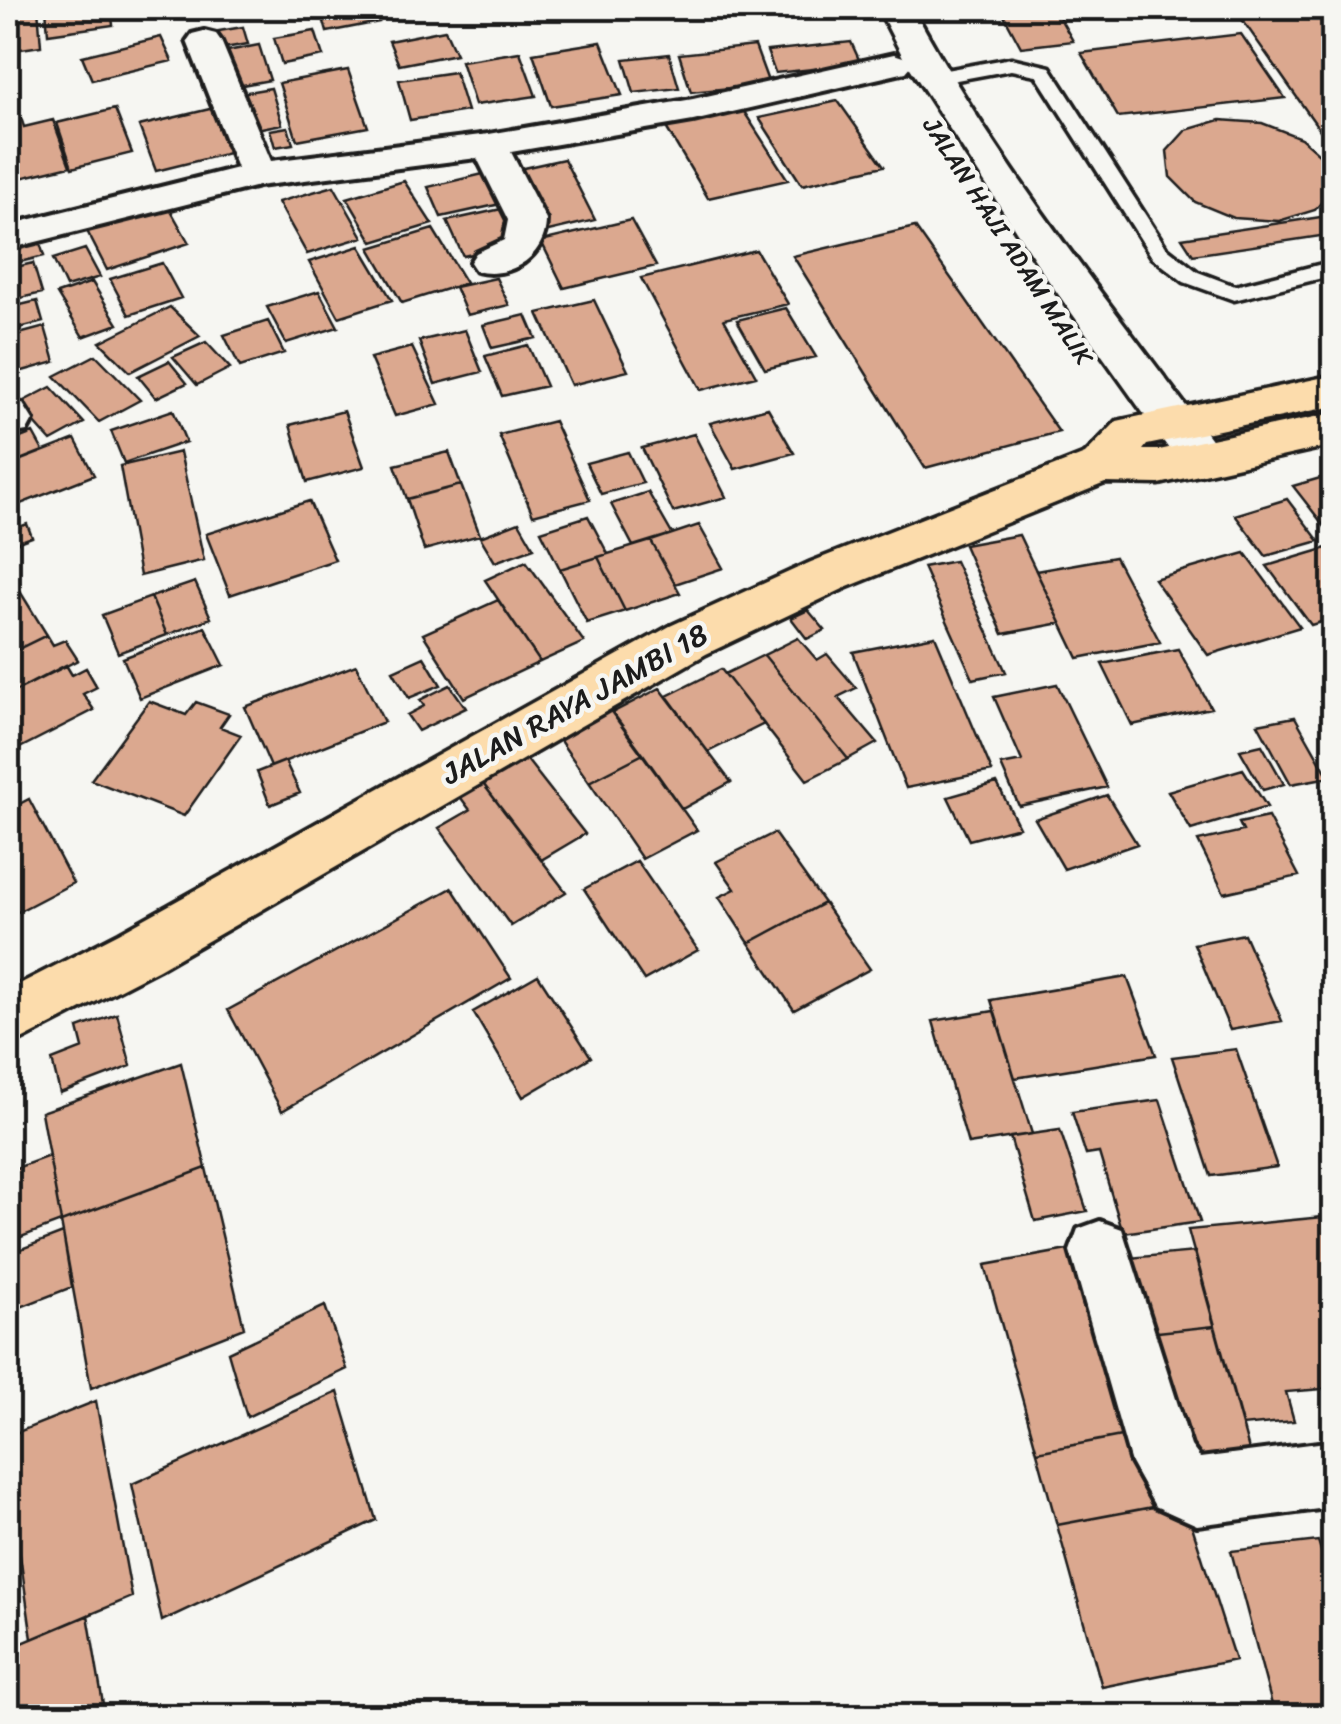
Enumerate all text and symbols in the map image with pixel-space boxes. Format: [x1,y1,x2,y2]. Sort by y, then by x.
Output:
street label: JALAN HAJI ADAM MALIK [910,107,1106,376]
street label: JALAN RAYA JAMBI 18 [431,608,718,800]

